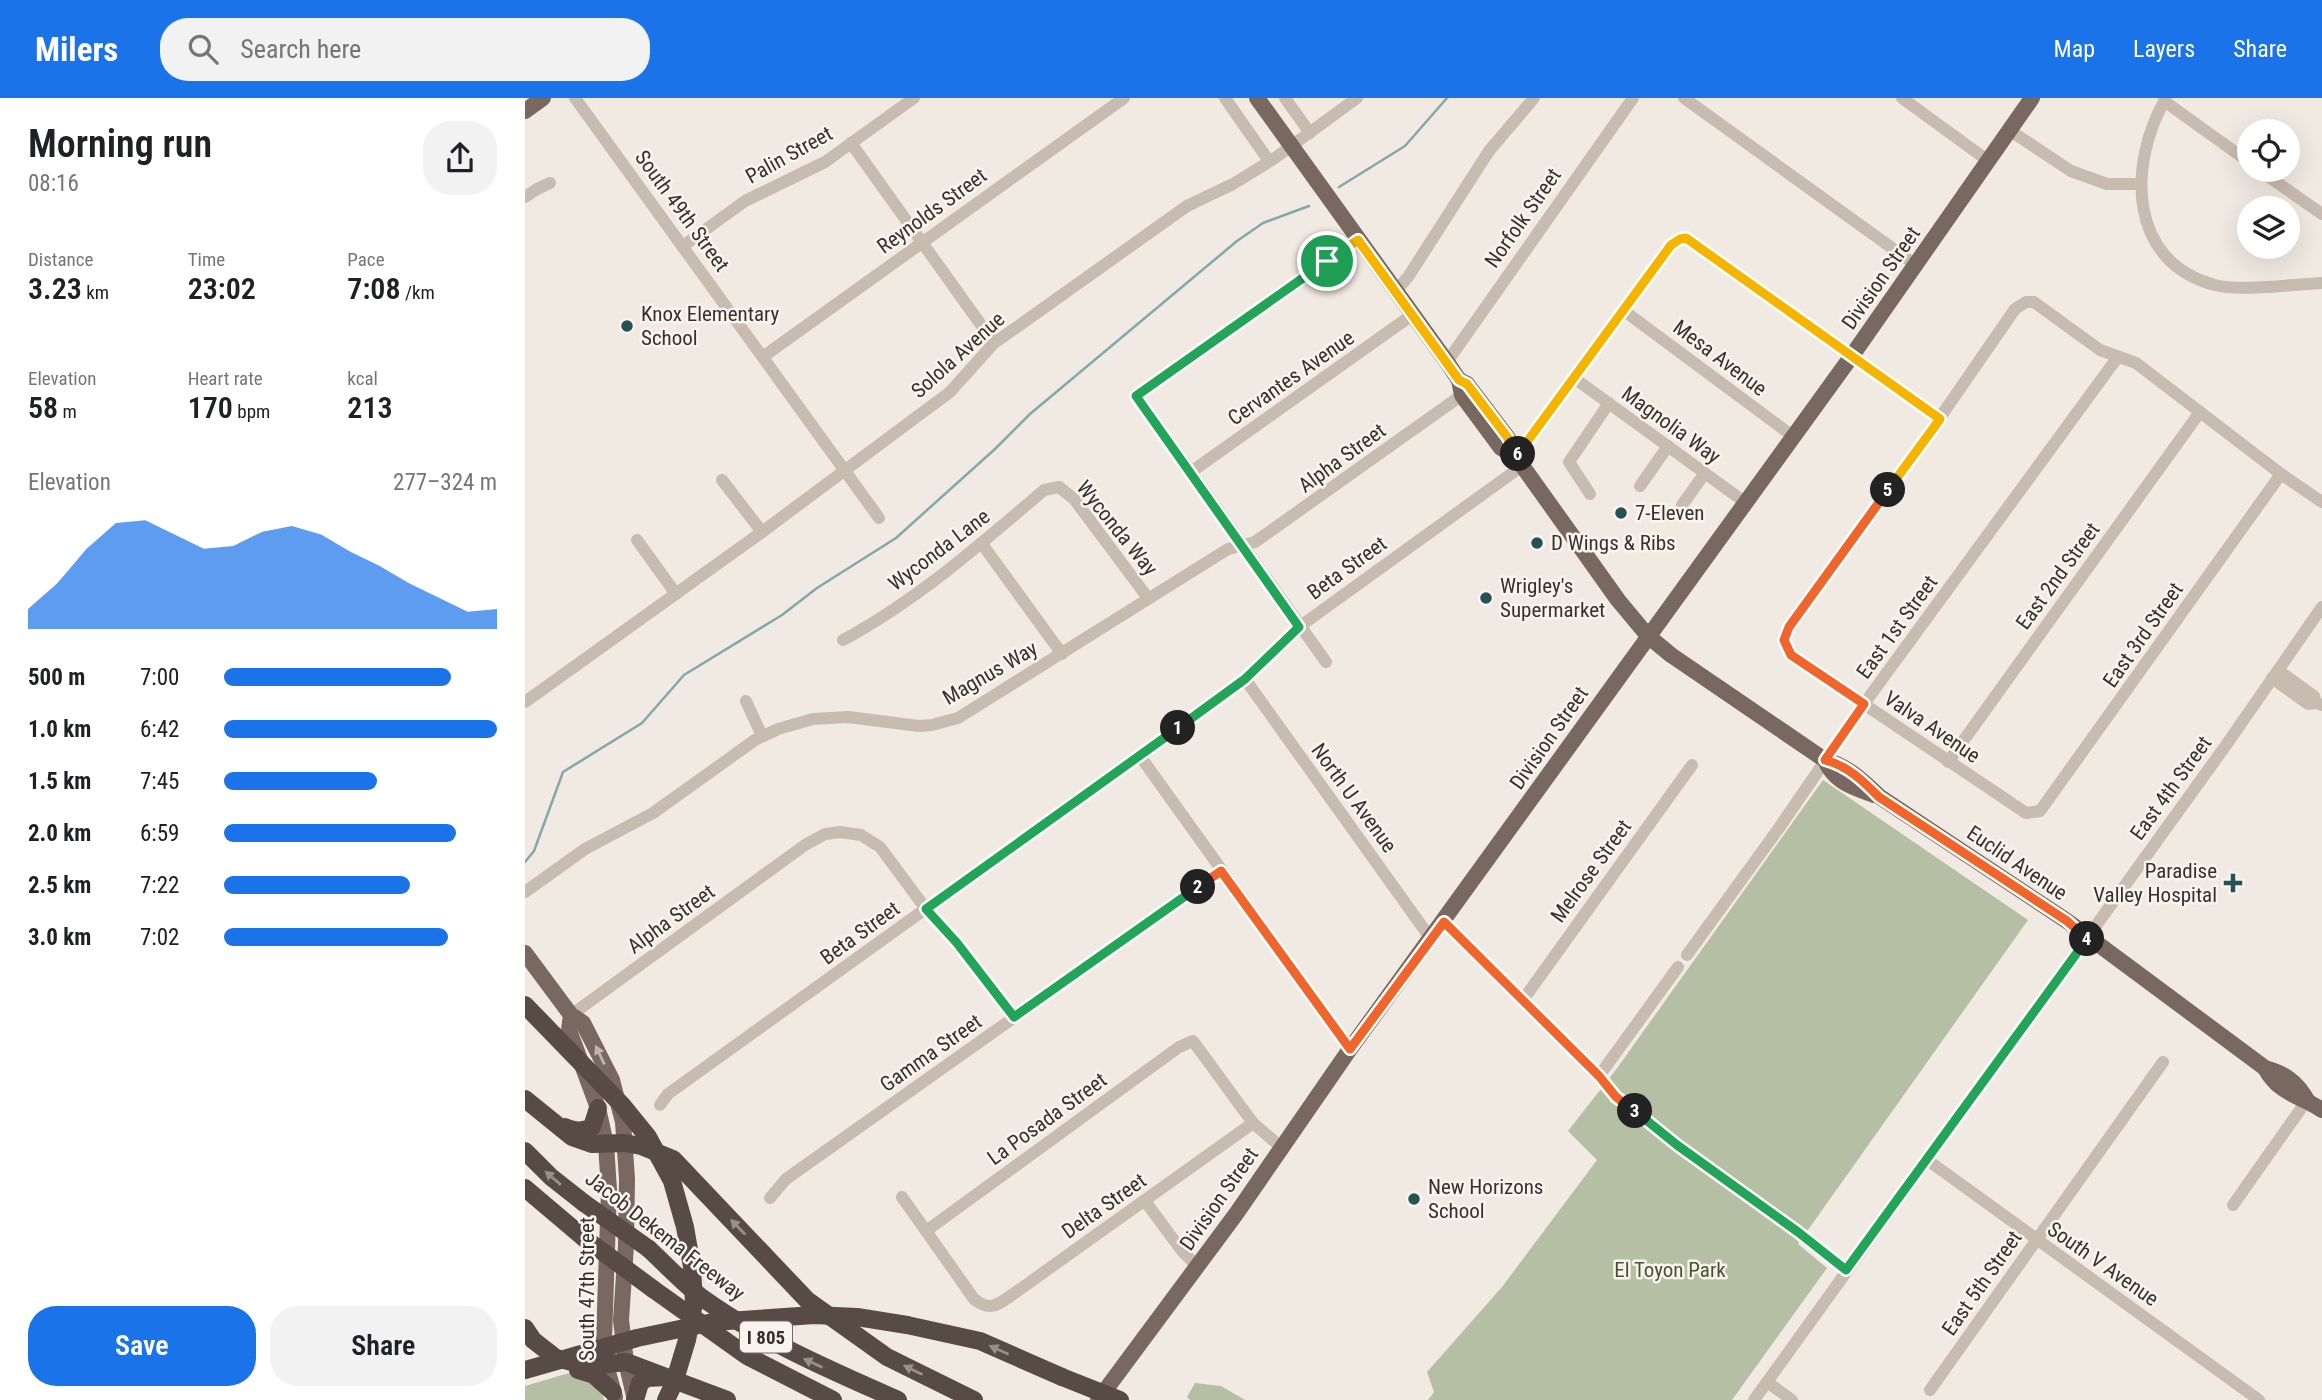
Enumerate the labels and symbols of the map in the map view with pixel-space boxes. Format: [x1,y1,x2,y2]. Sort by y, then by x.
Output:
street label: Palin Street [741,121,837,189]
street label: South 49th Street [630,146,734,276]
street label: Reynolds Street [873,163,991,259]
street label: Norfolk Street [1480,164,1566,272]
street label: Division Street [1837,222,1925,334]
pin [1297,231,1357,291]
place label: Knox Elementary School [641,302,780,350]
street label: Solola Avenue [907,307,1010,403]
street label: Mesa Avenue [1669,315,1772,401]
marker: Knox Elementary School [619,318,635,334]
street label: Cervantes Avenue [1223,326,1359,430]
street label: Magnolia Way [1617,381,1725,469]
street label: Alpha Street [1294,418,1390,498]
pin: 6 [1501,436,1535,472]
pin: 5 [1871,472,1905,508]
street label: Wyconda Way [1072,476,1163,580]
place label: 7-Eleven [1635,501,1704,525]
street label: Wyconda Lane [884,504,994,596]
marker: 7-Eleven [1613,505,1629,521]
street label: East 2nd Street [2011,518,2105,634]
street label: Beta Street [1303,531,1391,605]
place label: D Wings & Ribs [1551,531,1676,555]
marker: D Wings & Ribs [1529,535,1545,551]
street label: East 1st Street [1852,571,1942,683]
place label: Wrigley's Supermarket [1500,574,1605,622]
street label: East 3rd Street [2098,578,2188,692]
marker: Wrigley's Supermarket [1478,590,1494,606]
street label: Magnus Way [938,636,1042,710]
street label: Division Street [1505,682,1593,794]
street label: Valva Avenue [1880,686,1985,768]
pin: 1 [1161,710,1195,746]
street label: East 4th Street [2125,732,2217,844]
street label: North U Avenue [1306,739,1402,857]
street label: Melrose Street [1546,815,1636,927]
street label: Euclid Avenue [1962,821,2072,905]
place label: Paradise Valley Hospital [2093,859,2217,907]
pin: 2 [1181,870,1215,904]
marker: Paradise Valley Hospital [2223,873,2243,893]
street label: Alpha Street [623,879,719,959]
street label: Beta Street [816,896,904,970]
pin: 4 [2069,922,2105,956]
street label: Gamma Street [876,1009,986,1097]
one-way arrow [594,1045,606,1065]
street label: La Posada Street [983,1068,1111,1170]
pin: 3 [1617,1094,1653,1128]
street label: Division Street [1175,1143,1263,1255]
street label: Jacob Dekema Freeway [581,1166,750,1306]
street label: Delta Street [1057,1168,1151,1244]
one-way arrow [545,1171,563,1186]
place label: New Horizons School [1428,1175,1543,1223]
marker: New Horizons School [1406,1191,1422,1207]
street label: South 47th Street [575,1217,599,1361]
street label: South V Avenue [2043,1217,2163,1311]
one-way arrow [730,1219,746,1236]
street label: East 5th Street [1937,1226,2027,1340]
park label: El Toyon Park [1614,1258,1726,1282]
road number: I 805 [740,1322,792,1352]
one-way arrow [989,1344,1009,1356]
one-way arrow [803,1357,823,1368]
one-way arrow [903,1364,923,1375]

